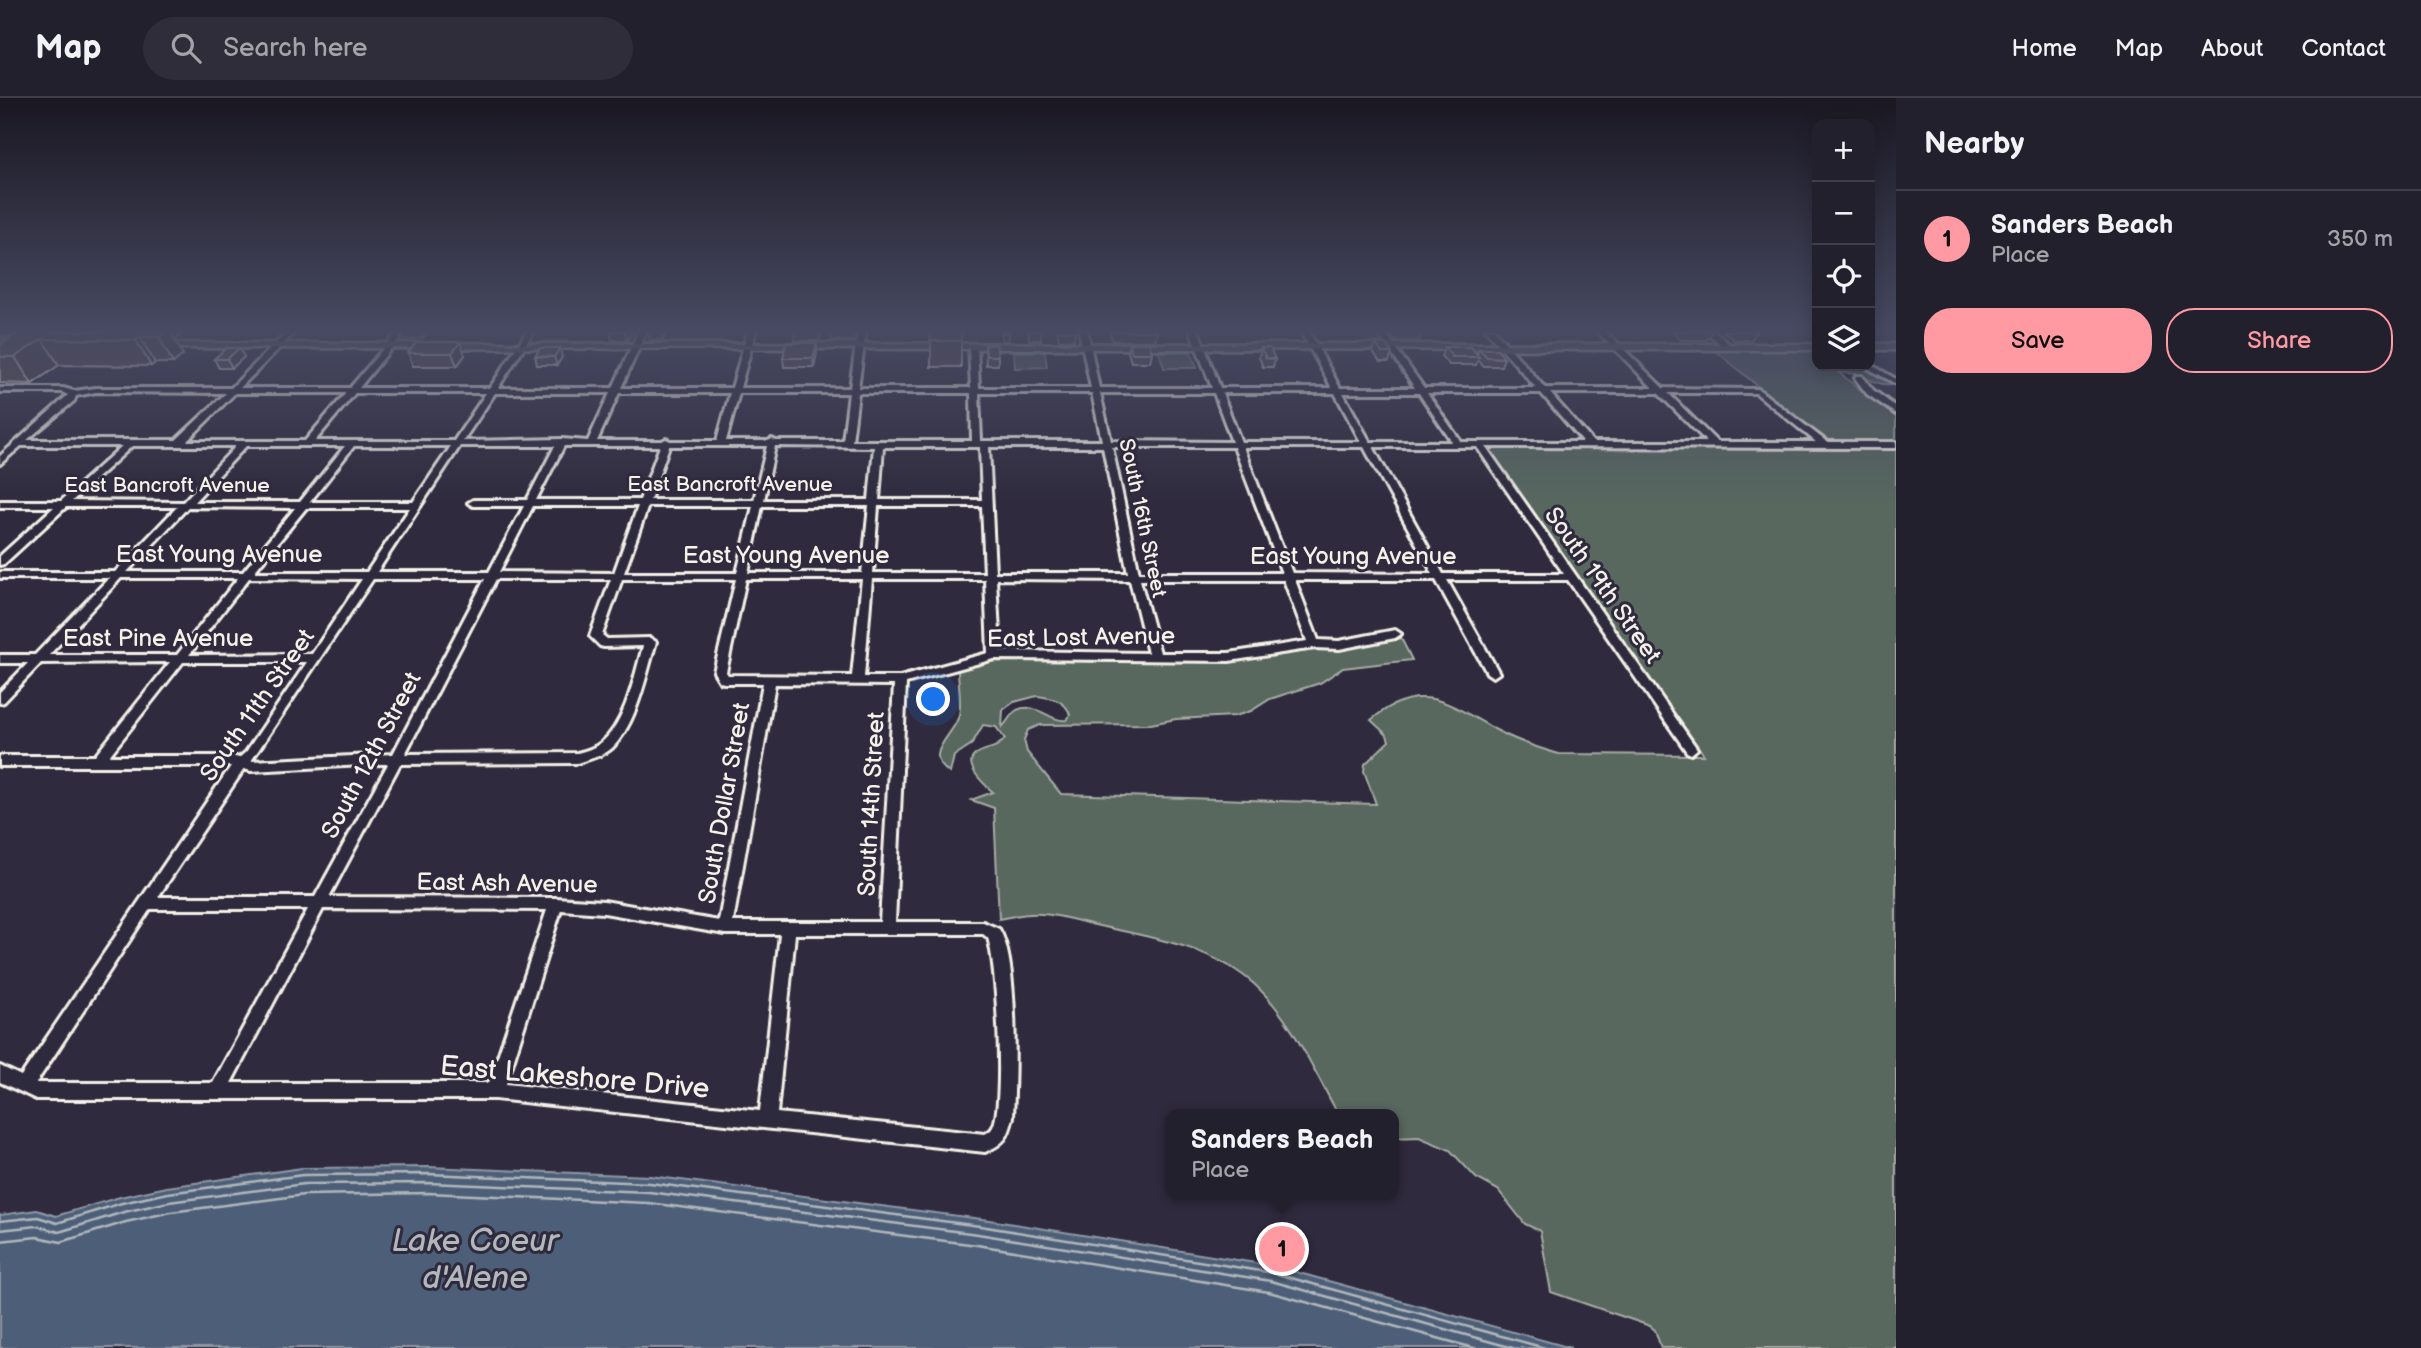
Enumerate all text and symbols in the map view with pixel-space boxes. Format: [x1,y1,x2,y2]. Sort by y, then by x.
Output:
search box [143,17,633,80]
text: Map [35,28,101,68]
icon: search [167,29,205,67]
text: Search here [223,33,367,64]
text: Home [2012,34,2077,63]
text: Map [2115,34,2163,63]
text: About [2201,34,2263,63]
text: Contact [2301,34,2386,63]
map controls [1812,119,1875,371]
button: + [1812,119,1875,182]
text: Nearby [1924,126,2024,162]
button: − [1812,182,1875,245]
text: Sanders Beach [1991,210,2173,241]
text: 1 [1942,225,1952,253]
text: 350 m [2327,225,2393,253]
text: Place [1991,241,2049,269]
button: locate [1812,245,1875,308]
button: layers [1812,308,1875,371]
button: Save [1924,308,2152,373]
button: Share [2166,308,2393,373]
street label: South 16th Street [1113,436,1172,600]
street label: East Bancroft Avenue [627,472,833,497]
street label: East Bancroft Avenue [64,473,270,498]
street label: South 19th Street [1538,502,1668,670]
street label: East Young Avenue [116,540,322,569]
street label: East Young Avenue [683,541,889,570]
street label: East Young Avenue [1250,542,1456,571]
street label: East Lost Avenue [987,621,1175,654]
street label: South 11th Street [194,623,321,787]
street label: East Pine Avenue [63,624,253,653]
street label: South 12th Street [315,666,428,843]
your location [916,682,950,716]
street label: South Dollar Street [693,700,757,906]
street label: South 14th Street [852,710,891,897]
street label: East Ash Avenue [416,867,598,900]
street label: East Lakeshore Drive [439,1049,711,1106]
popup [1165,1109,1399,1200]
text: Sanders Beach [1191,1125,1373,1156]
text: Place [1191,1156,1249,1184]
water label: Lake Coeur d'Alene [392,1222,561,1298]
pin: 1 [1259,1223,1305,1275]

